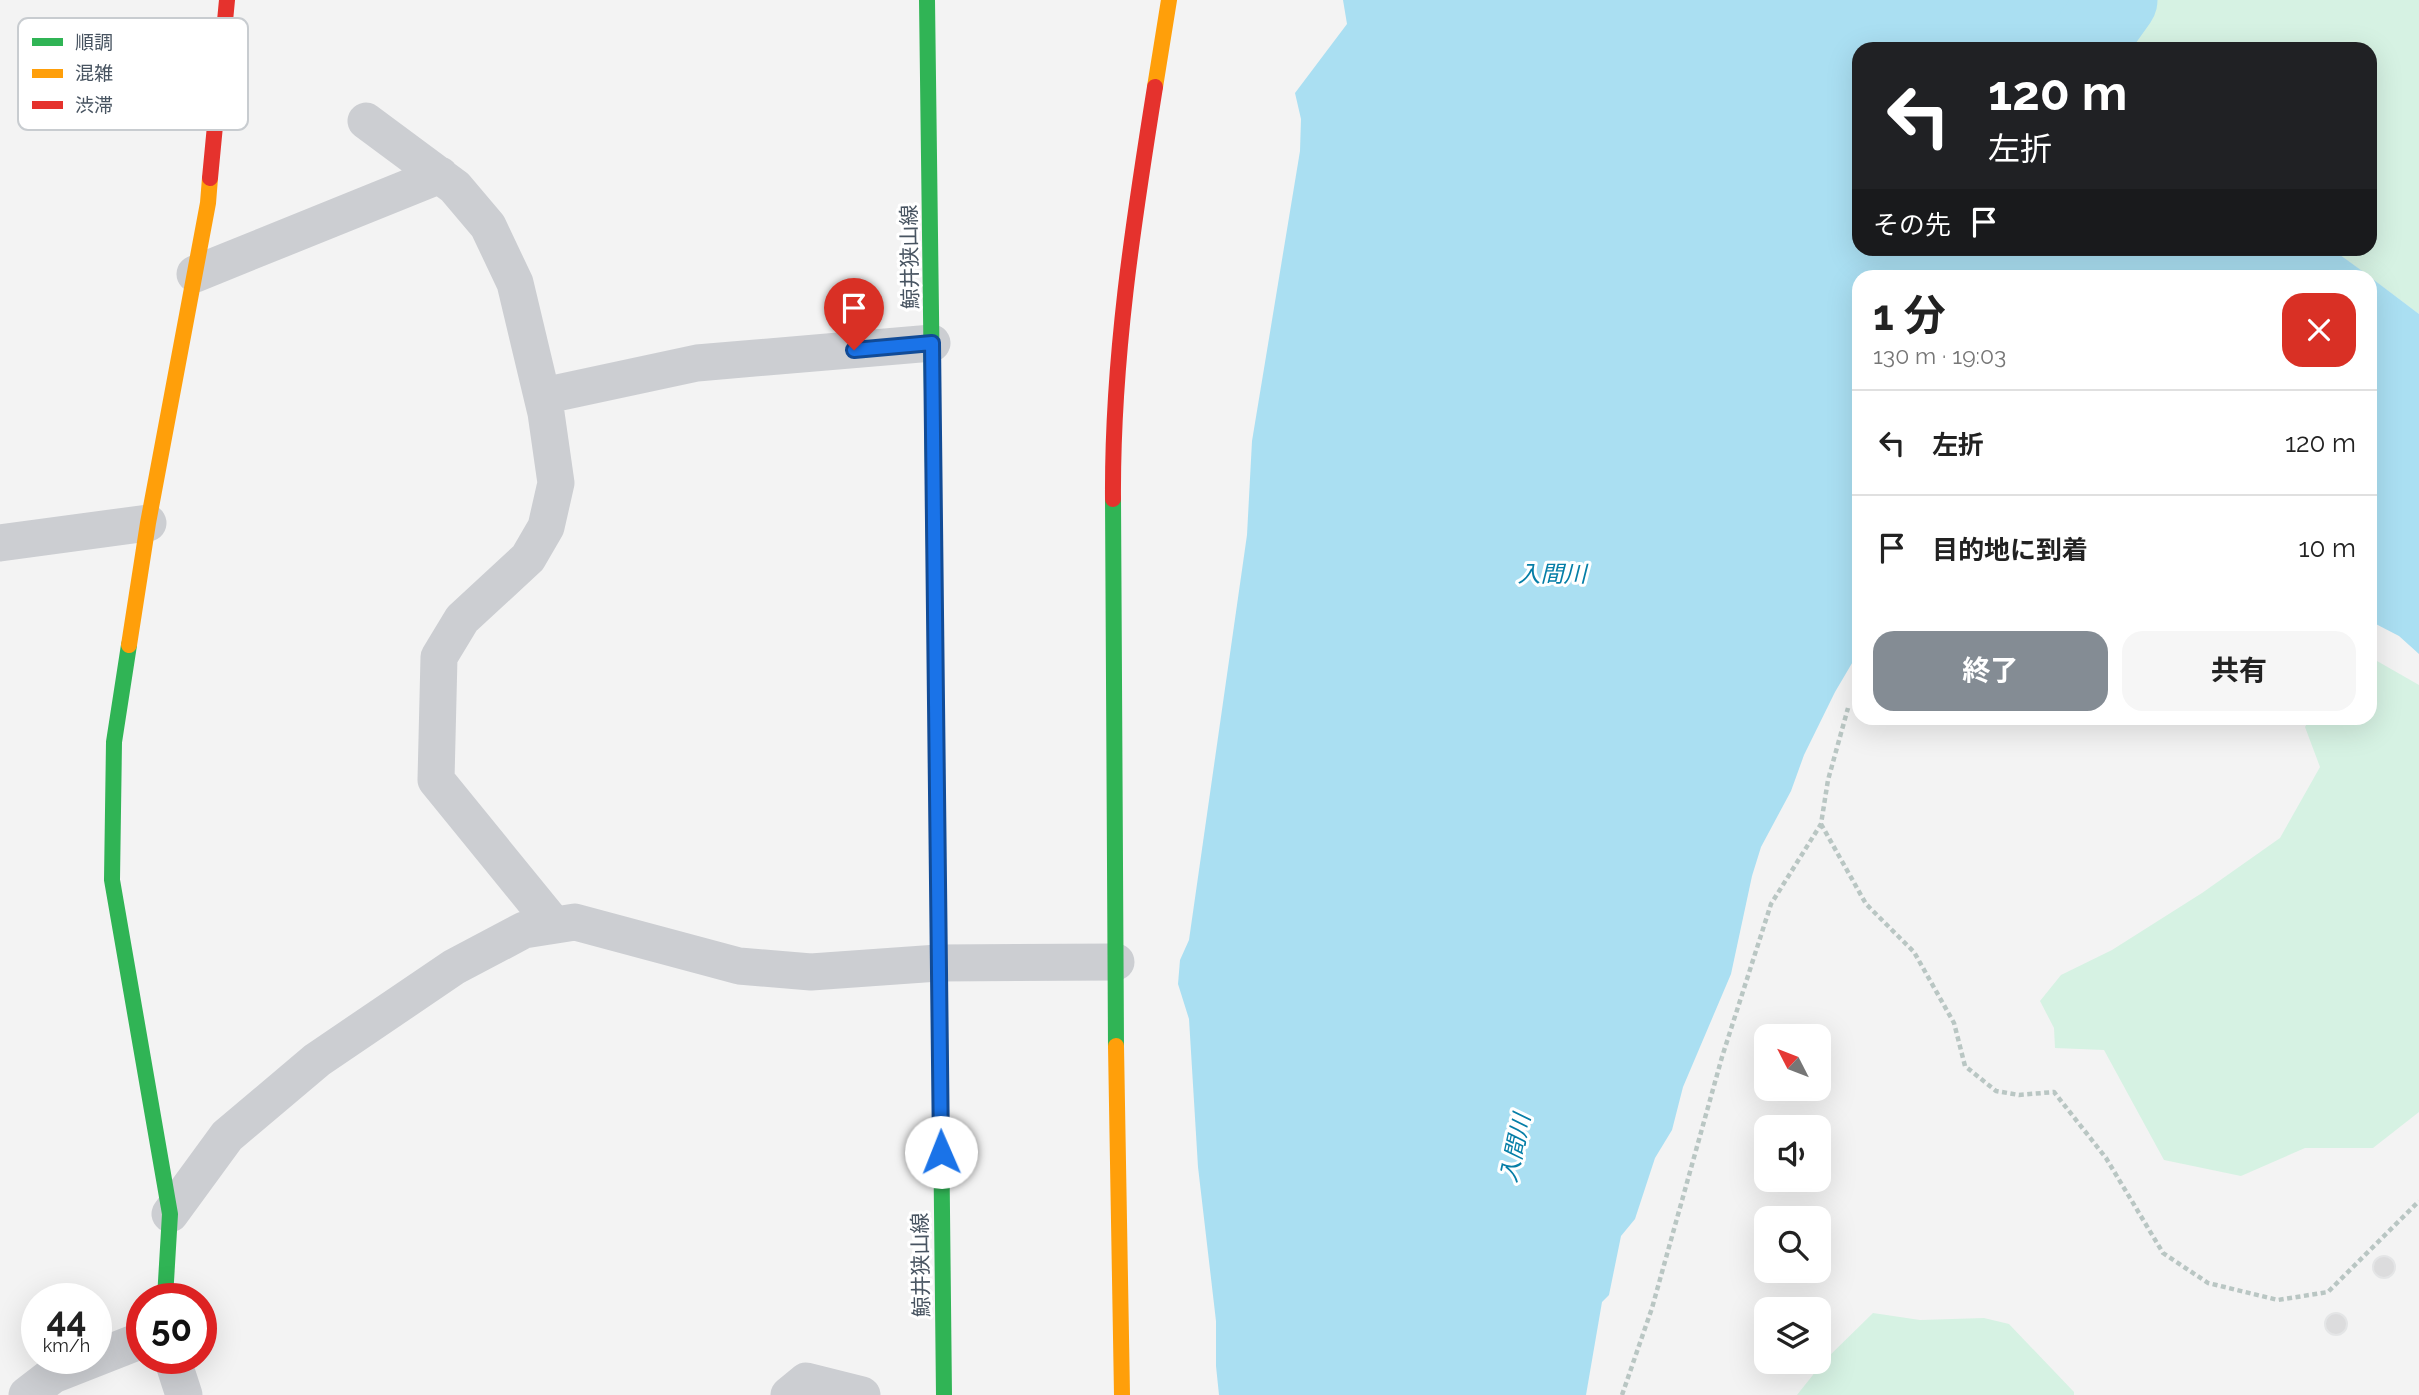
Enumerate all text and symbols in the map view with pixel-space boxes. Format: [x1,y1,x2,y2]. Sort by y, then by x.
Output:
legend [18,18,248,130]
text: 順調 [75,31,113,53]
text: 混雑 [75,62,113,84]
text: 120 m [1988,64,2127,121]
icon: left [1873,70,1964,161]
text: 渋滞 [75,94,113,116]
text: 左折 [1988,130,2052,167]
icon: arrive [1965,203,2003,241]
street label: 鯨井狭山線 [896,204,923,310]
text: その先 [1873,210,1951,240]
pin [824,278,884,350]
icon: arrive [835,289,873,327]
text: 1 分 [1873,291,1946,340]
button: close [2282,293,2356,367]
text: 130 m · 19:03 [1873,342,2006,369]
icon: left [1873,424,1911,462]
text: 120 m [2285,428,2356,458]
text: 左折 [1932,430,1984,460]
icon: arrive [1873,529,1911,567]
text: 10 m [2298,533,2356,563]
text: 目的地に到着 [1932,535,2088,565]
water label: 入間川 [1518,560,1590,587]
button: 終了 [1873,631,2108,711]
button: 共有 [2122,631,2356,711]
north arrow [1754,1024,1830,1101]
map controls [1754,1024,1831,1374]
water label: 入間川 [1494,1108,1536,1184]
position arrow [904,1115,978,1189]
button: sound [1754,1115,1831,1192]
button: search [1754,1206,1831,1283]
street label: 鯨井狭山線 [907,1212,934,1318]
speed limit sign: 50 [126,1283,217,1374]
button: layers [1754,1297,1831,1374]
text: 44 [47,1299,86,1340]
text: km/h [43,1335,90,1356]

